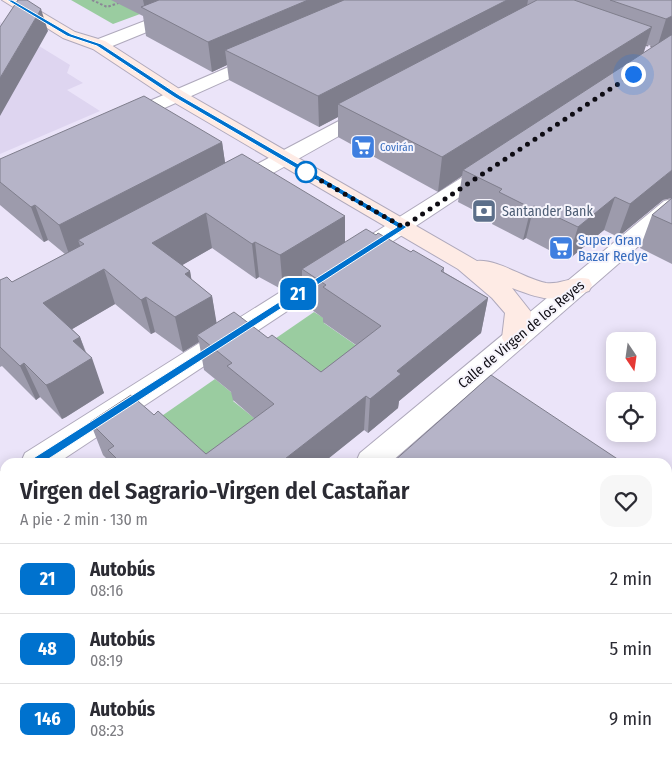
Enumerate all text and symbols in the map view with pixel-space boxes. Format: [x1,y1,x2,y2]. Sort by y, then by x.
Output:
your location [621,62,646,87]
supermarket icon: Covirán [350,134,376,160]
place label: Covirán [380,141,413,154]
unlabelled marker [295,161,317,183]
bank icon: Santander Bank [471,198,497,224]
place label: Santander Bank [502,203,593,220]
place label: Super Gran Bazar Redye [578,232,648,265]
supermarket icon: Super Gran Bazar Redye [548,235,574,261]
street label: Calle de Virgen de los Reyes [455,277,588,392]
line badge: 21 [276,278,320,310]
text: 21 [290,283,306,305]
north arrow [606,332,656,382]
map controls [606,332,656,442]
button: locate [606,392,656,442]
button: heart [600,475,652,527]
text: Virgen del Sagrario-Virgen del Castañar [20,477,409,505]
text: A pie · 2 min · 130 m [20,510,148,529]
text: Autobús [90,558,155,581]
text: 2 min [610,567,652,590]
text: 21 [40,568,55,590]
text: 08:16 [90,581,123,600]
text: Autobús [90,628,155,651]
text: 5 min [609,637,652,660]
text: 48 [38,638,57,660]
text: 08:19 [90,651,123,670]
text: Autobús [90,698,155,721]
text: 9 min [609,707,652,730]
text: 146 [34,708,61,730]
text: 08:23 [90,721,124,740]

